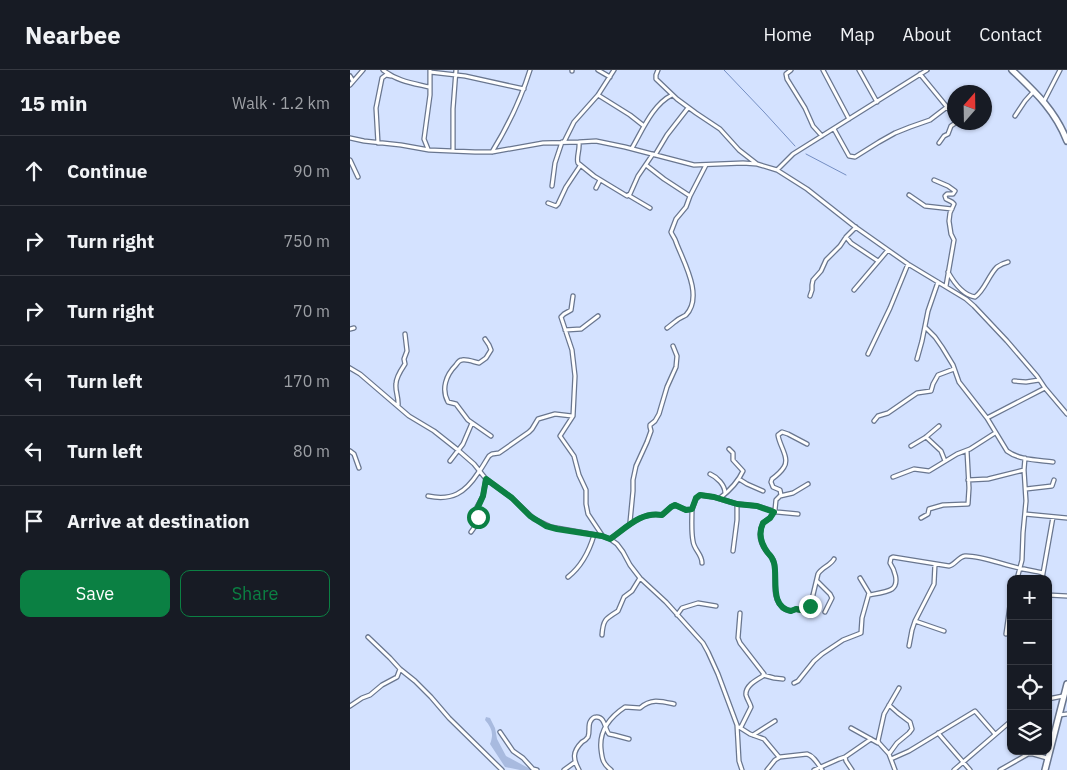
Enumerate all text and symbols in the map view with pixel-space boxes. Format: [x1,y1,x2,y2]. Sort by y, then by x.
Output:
text: Nearbee [25,19,121,51]
text: Home [764,23,812,46]
text: Map [840,23,875,46]
text: About [903,23,951,46]
text: Contact [979,23,1042,46]
north arrow [947,85,992,130]
text: 15 min [20,89,87,117]
text: Walk · 1.2 km [232,93,330,113]
icon: ahead [20,157,48,185]
text: Continue [67,159,147,183]
text: 90 m [293,161,330,181]
icon: right [20,227,48,255]
text: Turn right [67,229,154,253]
text: 750 m [283,231,330,251]
icon: right [20,297,48,325]
text: Turn right [67,299,154,323]
text: 70 m [293,301,330,321]
icon: left [20,367,48,395]
text: Turn left [67,369,143,393]
text: 170 m [283,371,330,391]
icon: left [20,437,48,465]
text: Turn left [67,439,143,463]
text: 80 m [293,441,330,461]
route start [467,506,490,529]
icon: arrive [20,507,48,535]
text: Arrive at destination [67,509,250,533]
button: Save [20,570,170,617]
button: Share [180,570,330,617]
map controls [1007,575,1052,755]
button: + [1007,575,1052,620]
route end [799,595,822,618]
button: − [1007,620,1052,665]
button: locate [1007,665,1052,710]
button: layers [1007,710,1052,755]

